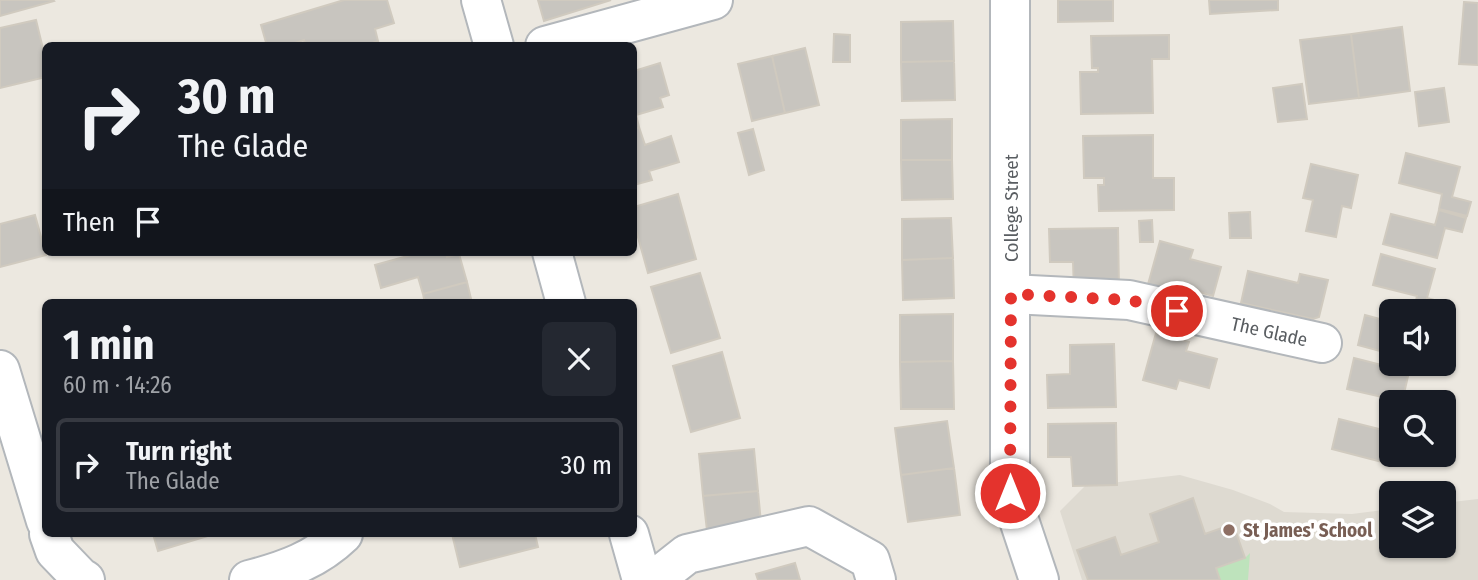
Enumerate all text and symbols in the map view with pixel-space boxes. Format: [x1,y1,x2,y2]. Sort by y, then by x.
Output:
text: 30 m [178,67,276,126]
icon: right [63,70,154,161]
text: The Glade [178,127,308,165]
street label: College Street [1000,153,1023,262]
icon: arrive [129,203,167,241]
text: Then [63,207,115,238]
pin [1147,281,1207,341]
icon: arrive [1158,292,1196,330]
map controls [1379,299,1456,558]
button: sound [1379,299,1456,376]
street label: The Glade [1229,312,1310,351]
text: 1 min [63,320,154,370]
button: close [542,322,616,396]
text: 60 m · 14:26 [63,371,172,399]
button: search [1379,390,1456,467]
text: Turn right [126,436,232,467]
icon: right [67,446,105,484]
text: 30 m [561,450,612,481]
position arrow [973,456,1047,530]
text: The Glade [126,467,220,495]
button: layers [1379,481,1456,558]
place label: St James' School [1243,519,1373,542]
marker: St James' School [1221,522,1237,538]

